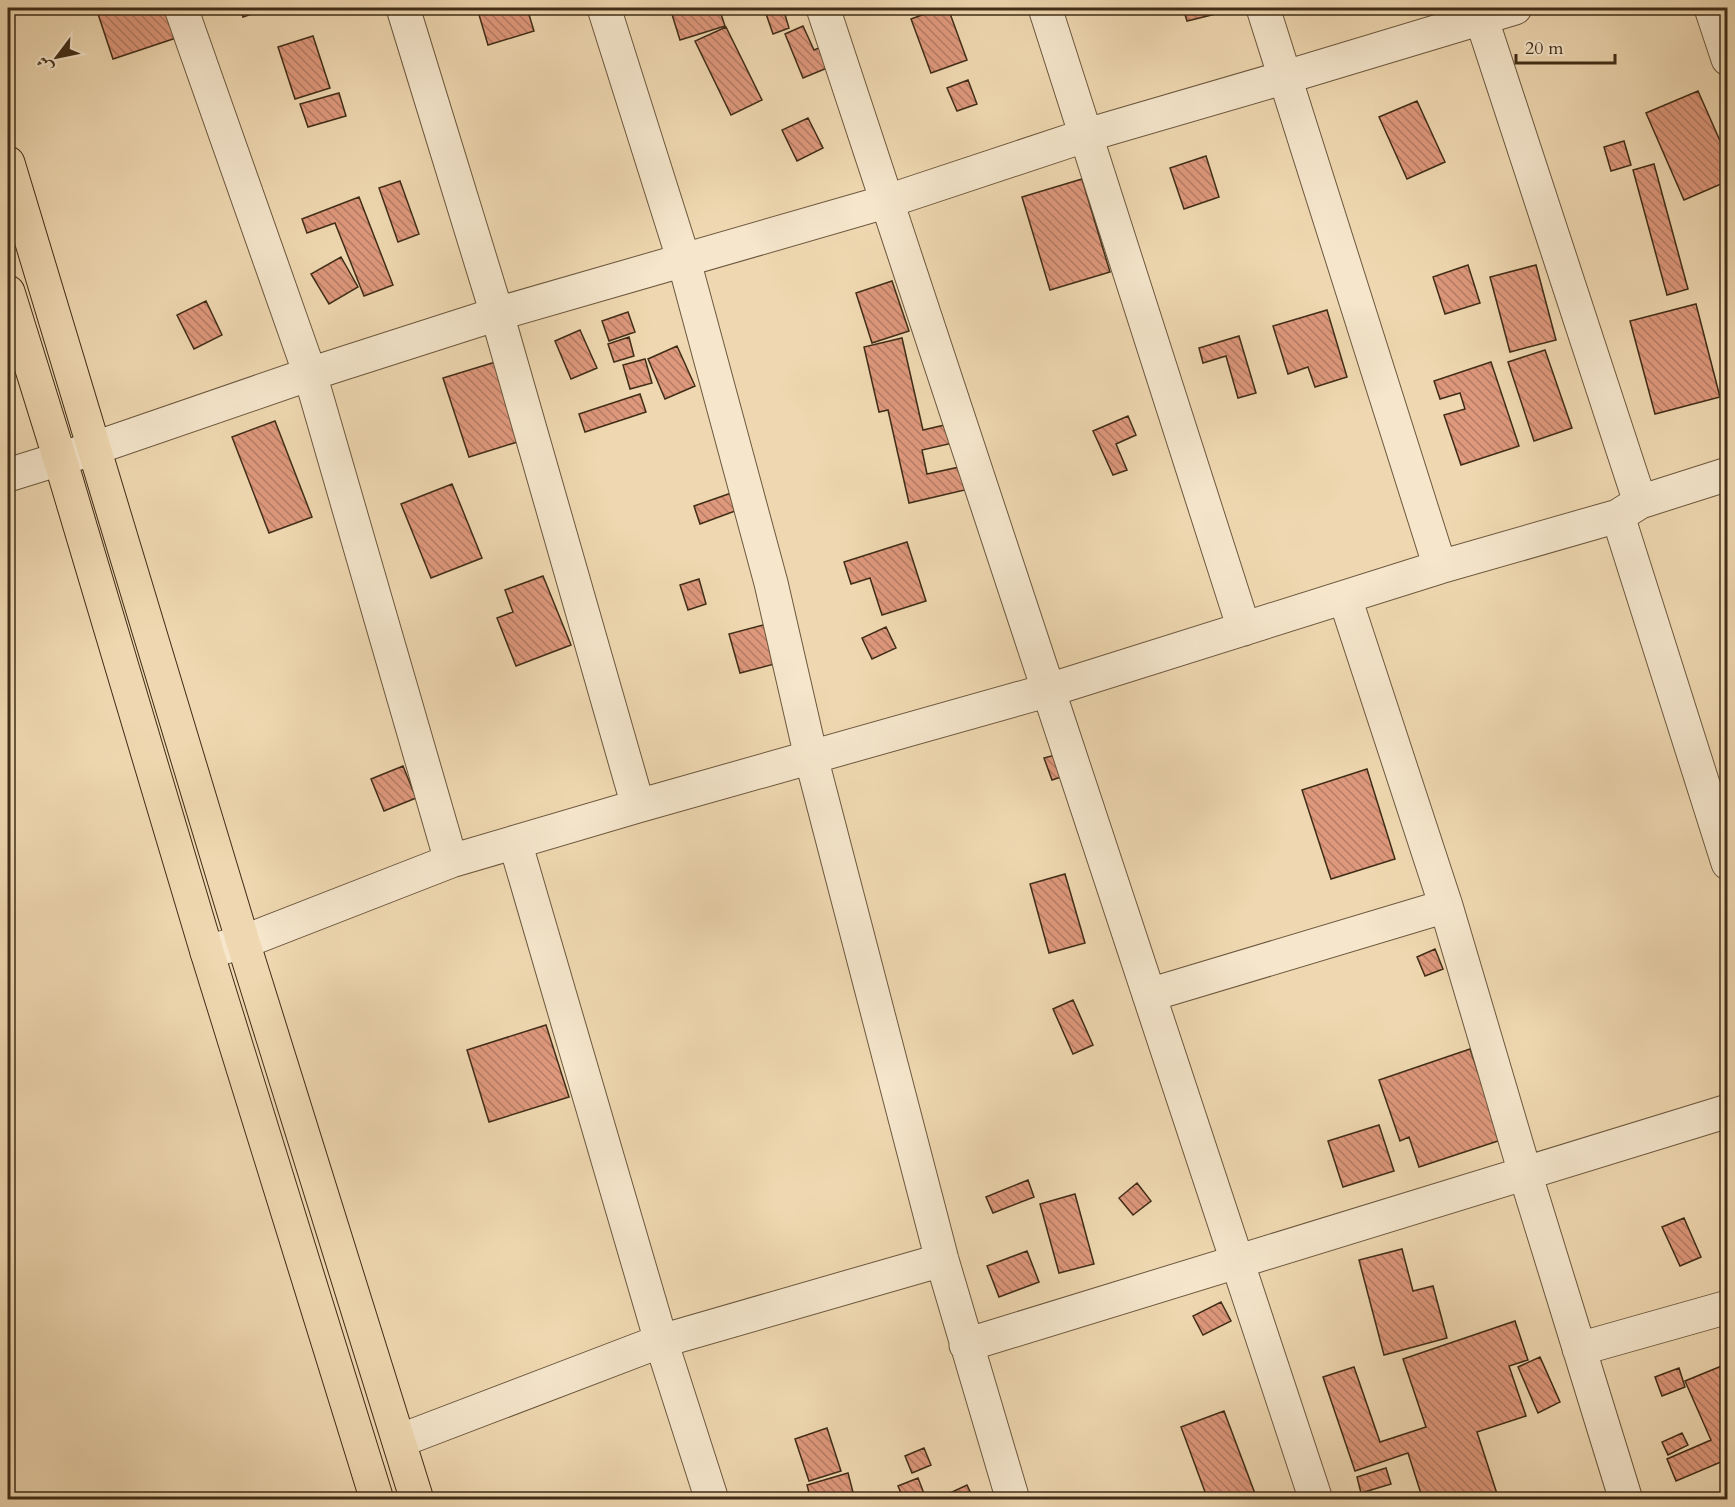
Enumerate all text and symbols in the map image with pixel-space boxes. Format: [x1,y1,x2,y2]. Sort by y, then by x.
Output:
north arrow [27,27,87,87]
scale bar [1516,27,1615,65]
text: 20 m [1525,36,1564,61]
text: ش [32,52,59,77]

